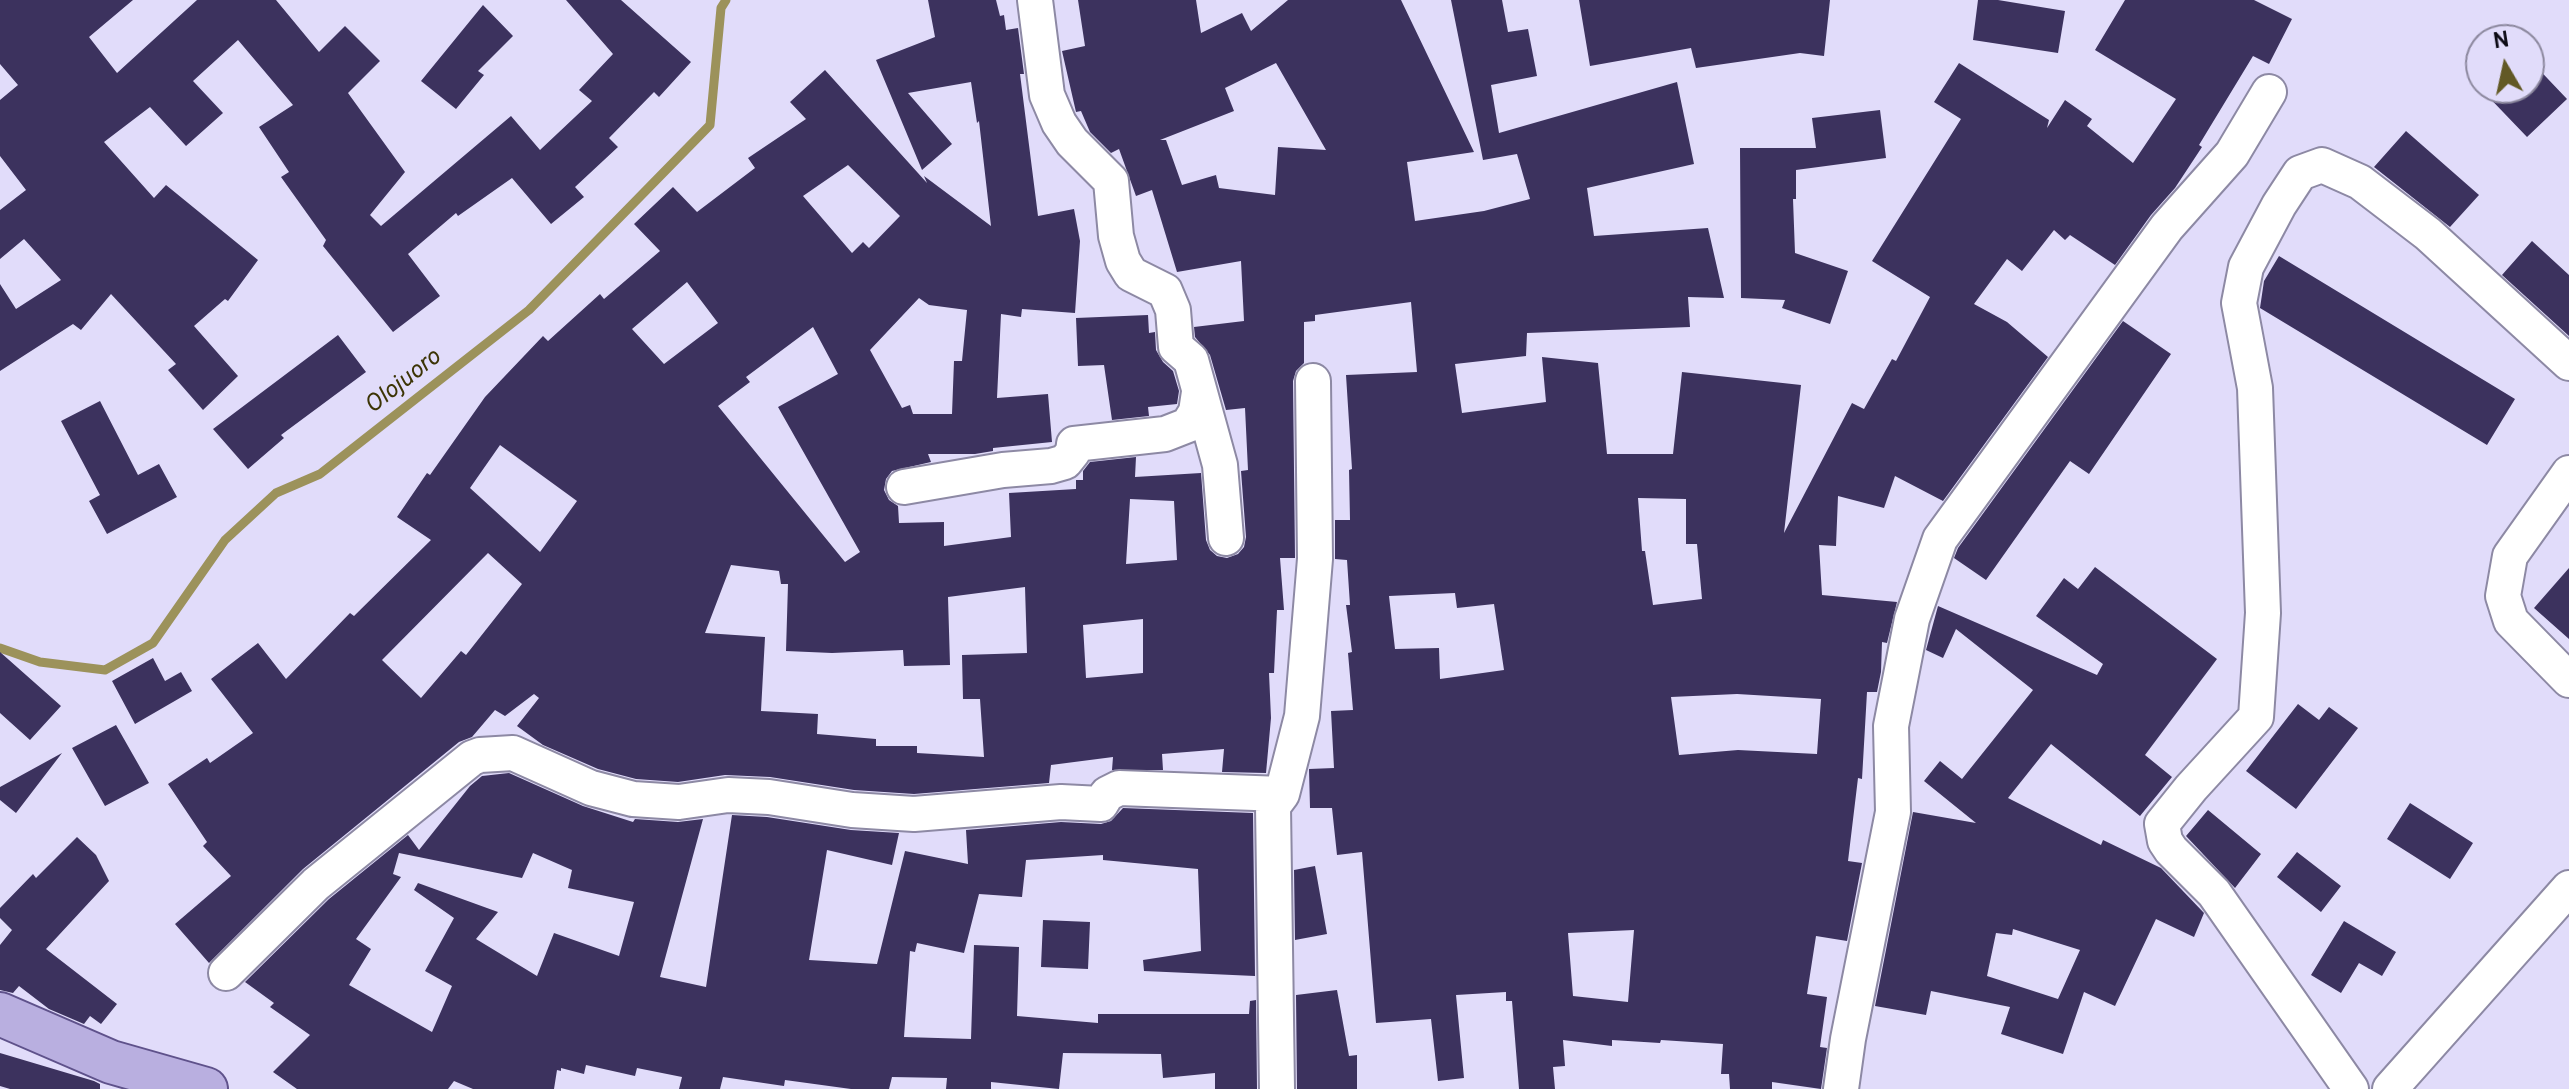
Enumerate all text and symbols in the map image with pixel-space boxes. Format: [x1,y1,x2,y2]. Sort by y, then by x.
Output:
north arrow [2465,24,2545,104]
text: N [2492,27,2511,56]
water label: Olojuoro [360,344,448,422]

